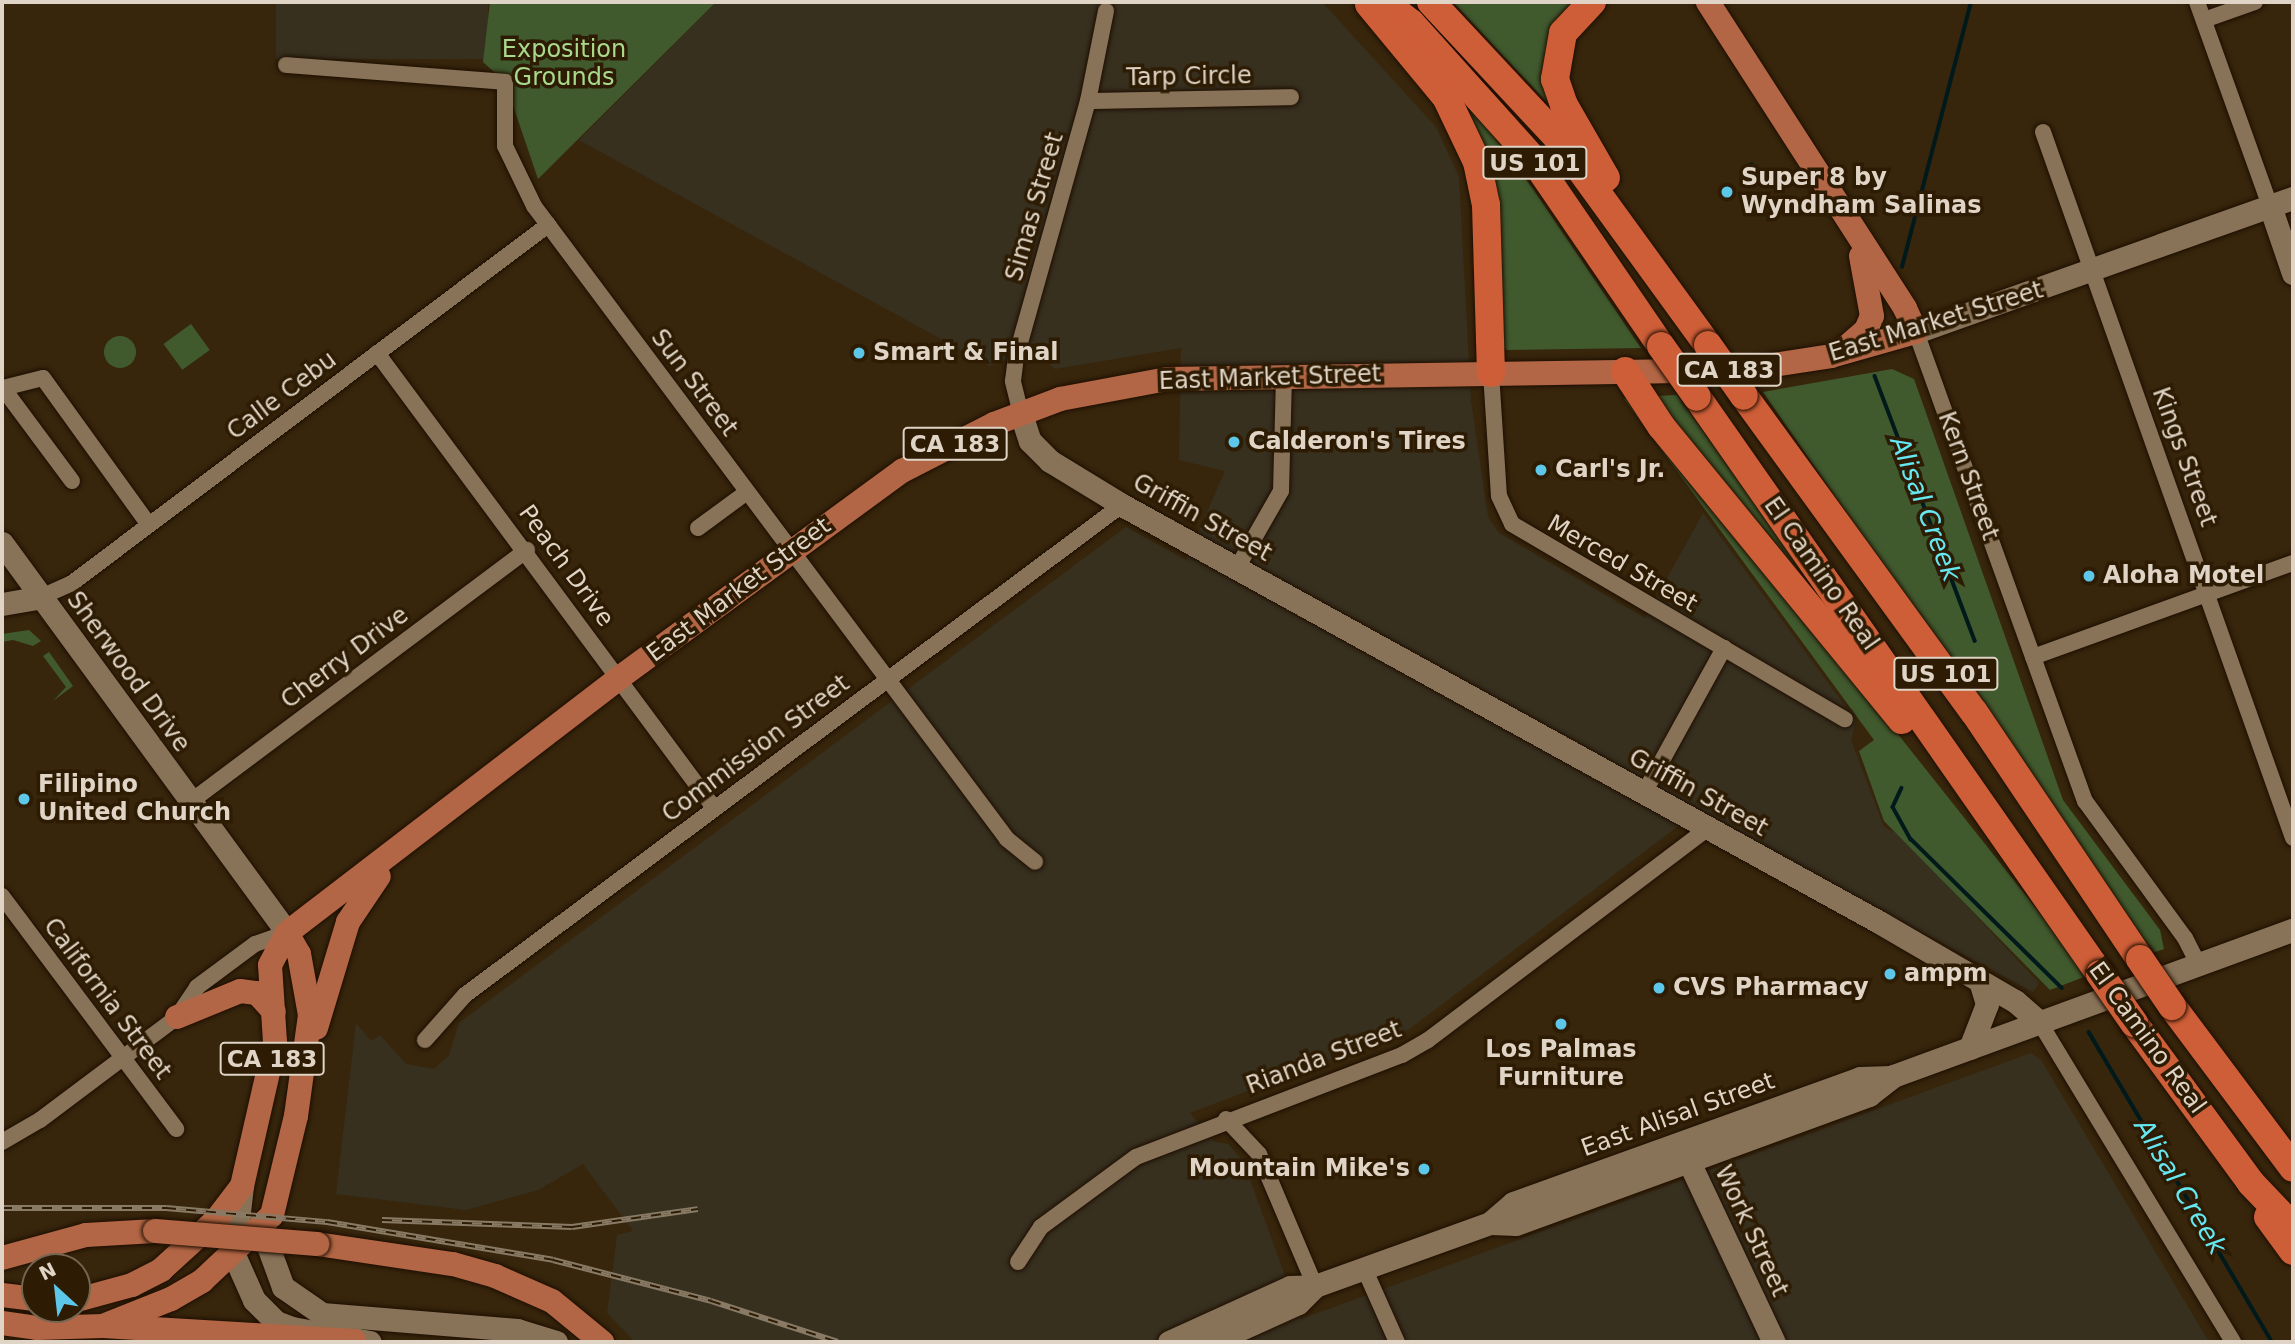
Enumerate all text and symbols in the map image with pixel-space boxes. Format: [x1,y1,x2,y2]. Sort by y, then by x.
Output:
park label: Exposition Grounds [502,36,626,92]
street label: Tarp Circle [1126,62,1252,92]
street label: Simas Street [1000,129,1070,285]
road number: US 101 [1481,144,1589,182]
place label: Super 8 by Wyndham Salinas [1741,164,1982,220]
marker: Super 8 by Wyndham Salinas [1719,184,1735,200]
street label: East Market Street [1825,276,2047,368]
street label: Sun Street [645,324,743,442]
place label: Smart & Final [873,339,1059,367]
marker: Smart & Final [851,345,867,361]
street label: Calle Cebu [222,346,342,446]
road number: CA 183 [1676,350,1782,390]
street label: East Market Street [1158,360,1382,396]
street label: Kings Street [2146,384,2222,530]
street label: Kern Street [1931,408,2005,544]
road number: CA 183 [902,424,1007,464]
place label: Calderon's Tires [1248,428,1466,456]
water label: Alisal Creek [1883,432,1967,586]
marker: Calderon's Tires [1226,434,1242,450]
place label: Carl's Jr. [1555,456,1665,484]
marker: Carl's Jr. [1533,462,1549,478]
street label: Griffin Street [1128,468,1276,568]
street label: El Camino Real [1758,492,1884,656]
street label: Peach Drive [512,500,620,632]
street label: Merced Street [1542,509,1702,619]
street label: East Market Street [641,512,837,668]
place label: Aloha Motel [2103,562,2264,590]
marker: Aloha Motel [2081,568,2097,584]
street label: Sherwood Drive [60,586,196,758]
street label: Cherry Drive [276,601,414,715]
road number: US 101 [1892,654,2000,694]
street label: Commission Street [657,669,855,829]
street label: Griffin Street [1624,743,1772,843]
place label: Filipino United Church [38,771,231,827]
marker: Filipino United Church [16,791,32,807]
street label: California Street [37,913,177,1085]
street label: El Camino Real [2082,957,2212,1119]
place label: ampm [1904,960,1987,988]
marker: ampm [1882,966,1898,982]
place label: CVS Pharmacy [1673,974,1869,1002]
marker: CVS Pharmacy [1651,980,1667,996]
street label: Rianda Street [1242,1015,1406,1101]
marker: Los Palmas Furniture [1553,1016,1569,1032]
place label: Los Palmas Furniture [1485,1036,1637,1092]
road number: CA 183 [219,1040,324,1078]
street label: East Alisal Street [1577,1067,1779,1163]
water label: Alisal Creek [2127,1113,2233,1261]
place label: Mountain Mike's [1189,1155,1410,1183]
marker: Mountain Mike's [1416,1161,1432,1177]
street label: Work Street [1708,1161,1794,1301]
north arrow [21,1253,91,1323]
text: N [35,1258,59,1284]

